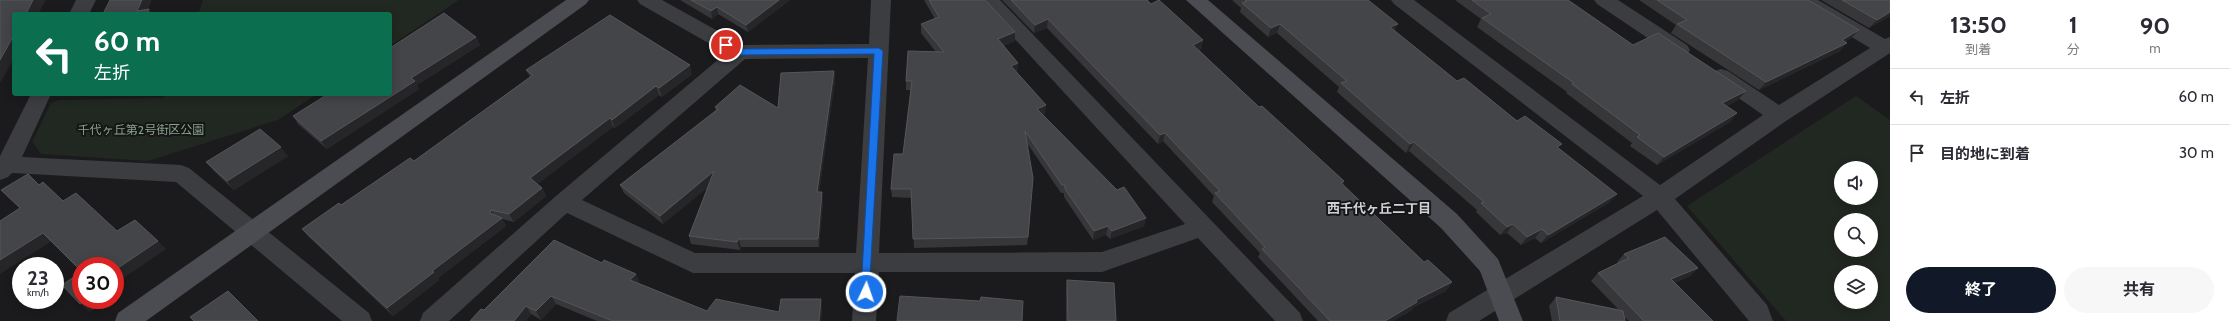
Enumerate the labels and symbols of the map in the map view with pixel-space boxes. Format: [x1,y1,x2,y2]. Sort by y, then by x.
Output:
pin [709,28,743,62]
park label: 千代ヶ丘第2号街区公園 [78,122,204,137]
district label: 西千代ヶ丘二丁目 [1327,200,1431,216]
speed limit sign: 30 [72,257,124,309]
position arrow [845,271,887,313]

